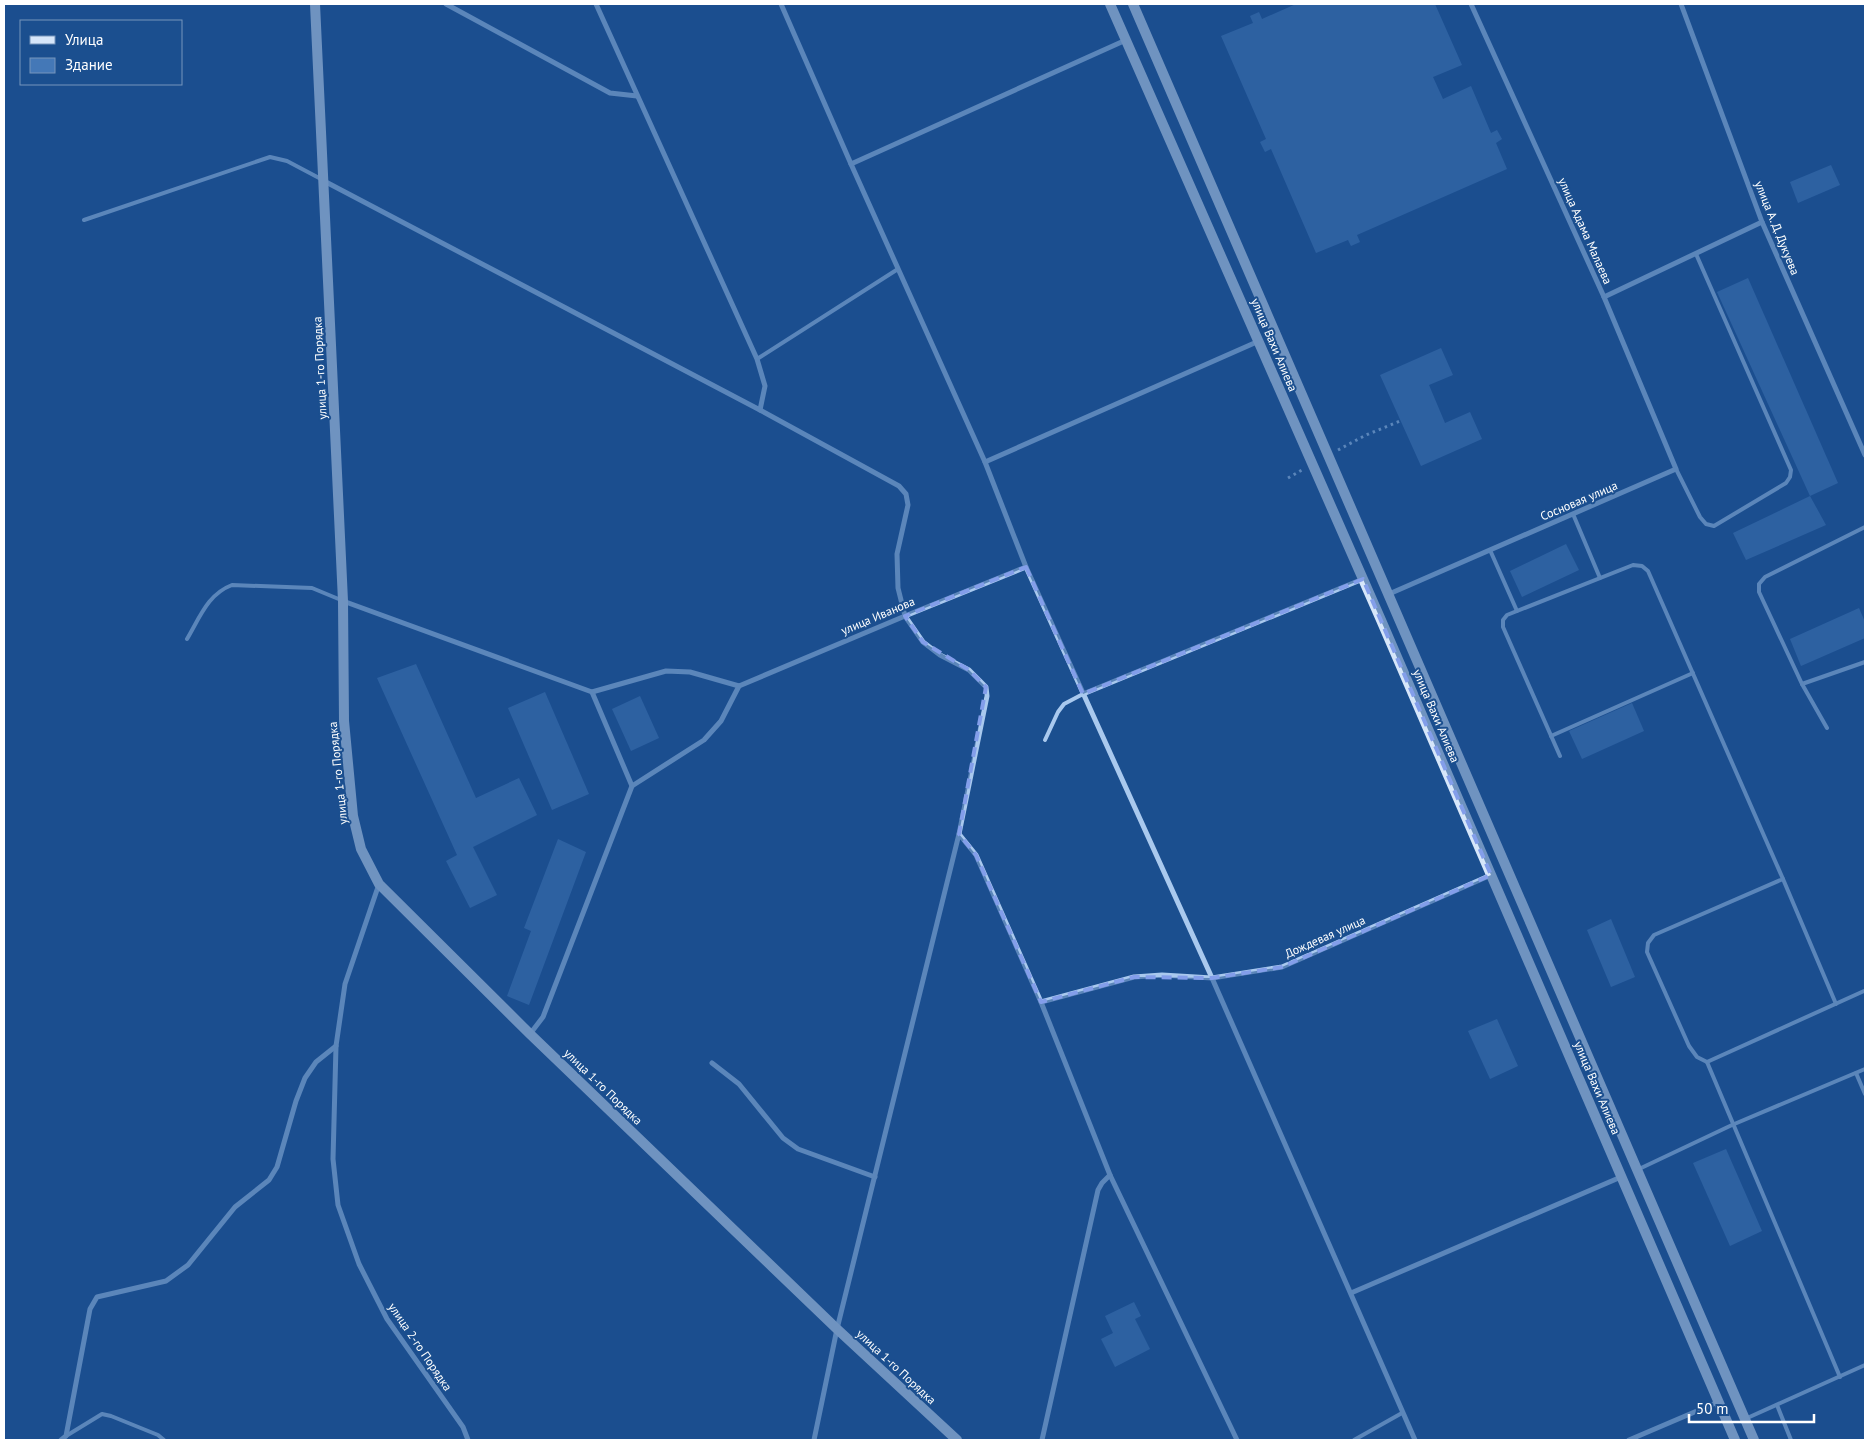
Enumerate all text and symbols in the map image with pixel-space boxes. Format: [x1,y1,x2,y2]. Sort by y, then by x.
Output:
legend [20,20,182,85]
text: Улица [65,30,103,49]
text: Здание [65,55,113,74]
street label: улица Адама Малаева [1555,175,1616,286]
street label: улица А. Д. Дукуева [1752,178,1803,277]
street label: улица Вахи Алиева [1248,296,1301,394]
street label: улица 1-го Порядка [309,316,330,420]
street label: Сосновая улица [1538,477,1620,524]
street label: улица Иванова [839,593,917,638]
street label: улица Вахи Алиева [1410,667,1463,765]
street label: улица 1-го Порядка [325,721,350,825]
street label: Дождевая улица [1282,912,1367,961]
street label: улица Вахи Алиева [1571,1039,1624,1137]
street label: улица 1-го Порядка [561,1045,646,1128]
street label: улица 2-го Порядка [385,1300,456,1394]
street label: улица 1-го Порядка [853,1326,939,1407]
scale bar [1689,1392,1814,1424]
text: 50 m [1696,1399,1729,1418]

